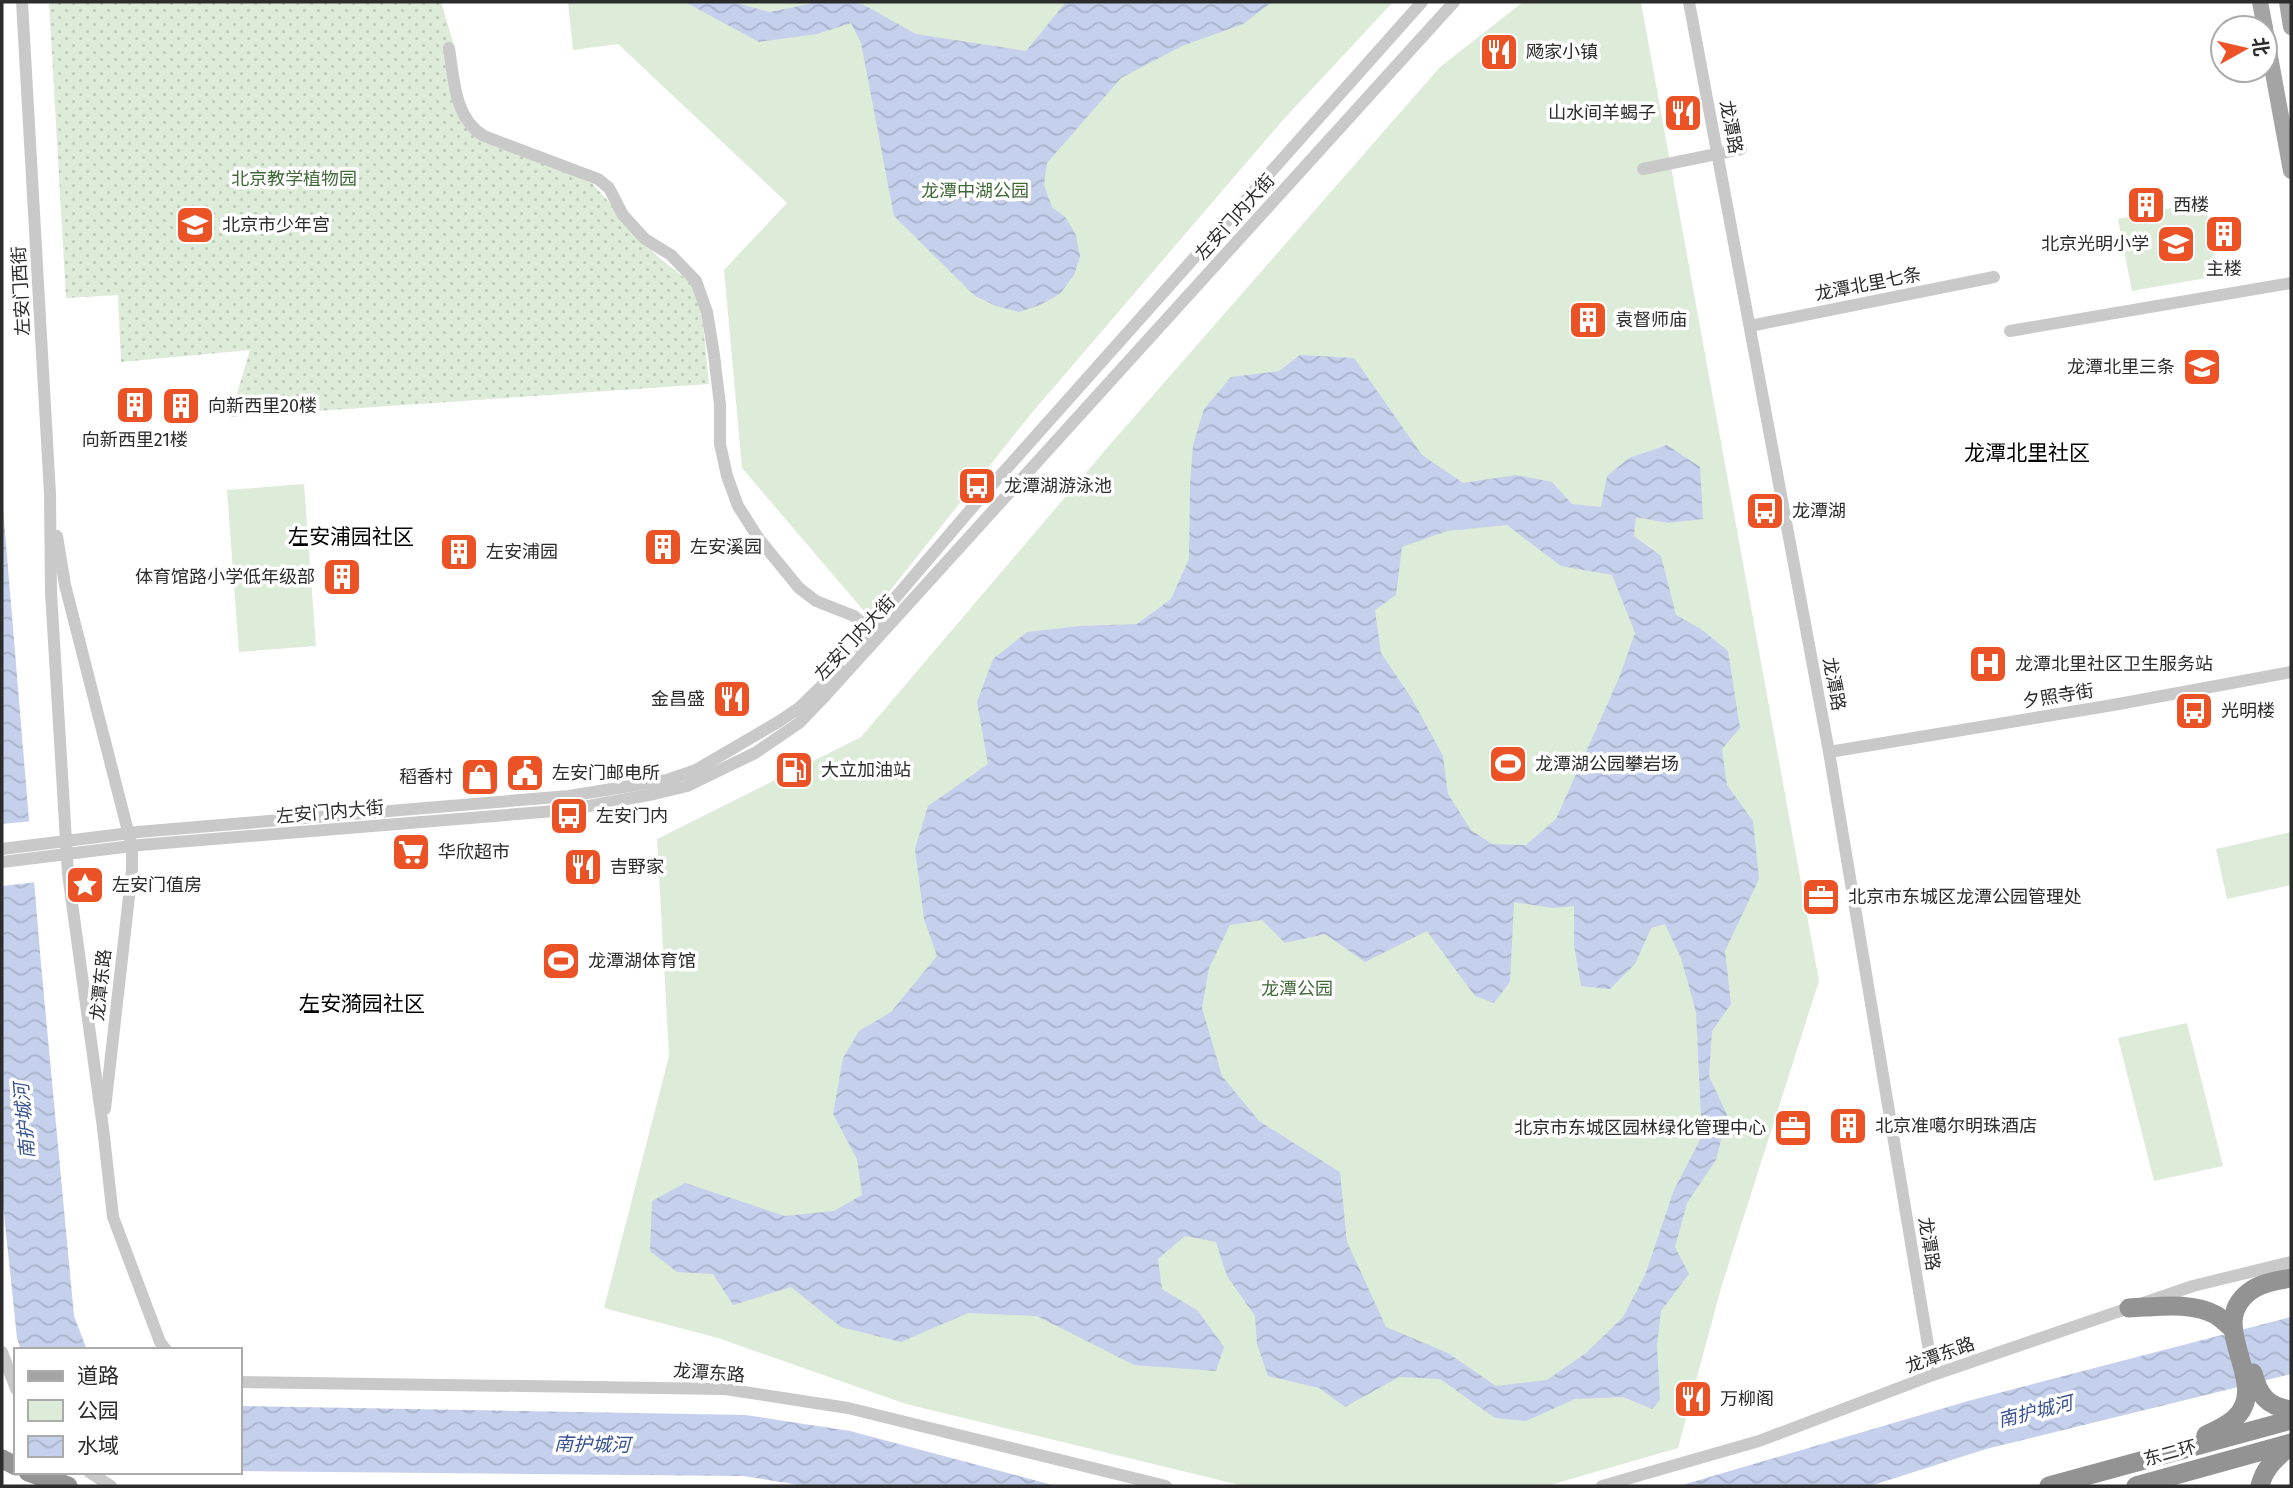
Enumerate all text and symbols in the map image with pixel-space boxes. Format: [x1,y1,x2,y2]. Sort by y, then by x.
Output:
north arrow [2209,14,2279,84]
restaurant icon: 飏家小镇 [1478,31,1520,73]
text: 北 [2248,36,2273,58]
place label: 飏家小镇 [1526,41,1598,63]
restaurant icon: 山水间羊蝎子 [1662,92,1704,134]
street label: 龙潭路 [1715,98,1747,156]
place label: 山水间羊蝎子 [1548,102,1656,124]
park label: 北京教学植物园 [231,168,357,190]
street label: 左安门内大街 [1191,170,1279,264]
park label: 龙潭中湖公园 [921,180,1029,202]
building icon: 西楼 [2125,184,2167,226]
place label: 西楼 [2173,194,2209,216]
school or university icon: 北京市少年宫 [174,204,216,246]
building icon: 主楼 [2203,213,2245,255]
place label: 北京市少年宫 [222,214,330,236]
school or university icon: 北京光明小学 [2155,223,2197,265]
place label: 北京光明小学 [2041,233,2149,255]
street label: 左安门西街 [8,245,34,337]
place label: 主楼 [2206,258,2242,280]
street label: 龙潭北里七条 [1813,263,1923,305]
building icon: 袁督师庙 [1567,299,1609,341]
place label: 袁督师庙 [1615,309,1687,331]
school or university icon: 龙潭北里三条 [2181,346,2223,388]
place label: 龙潭北里三条 [2067,356,2175,378]
building icon: 向新西里21楼 [114,384,156,426]
building icon: 向新西里20楼 [160,385,202,427]
place label: 向新西里20楼 [208,395,317,417]
place label: 向新西里21楼 [82,429,188,451]
district label: 龙潭北里社区 [1964,440,2090,466]
bus stop icon: 龙潭湖游泳池 [956,465,998,507]
place label: 龙潭湖游泳池 [1004,475,1112,497]
bus stop icon: 龙潭湖 [1744,490,1786,532]
place label: 龙潭湖 [1792,500,1846,522]
district label: 左安浦园社区 [288,524,414,550]
building icon: 左安溪园 [642,526,684,568]
building icon: 左安浦园 [438,531,480,573]
place label: 左安溪园 [690,536,762,558]
place label: 左安浦园 [486,541,558,563]
building icon: 体育馆路小学低年级部 [321,556,363,598]
place label: 体育馆路小学低年级部 [135,566,315,588]
street label: 左安门内大街 [810,591,900,685]
hospital icon: 龙潭北里社区卫生服务站 [1967,643,2009,685]
place label: 龙潭北里社区卫生服务站 [2015,653,2213,675]
street label: 龙潭路 [1818,655,1850,713]
restaurant icon: 金昌盛 [711,678,753,720]
street label: 夕照寺街 [2021,680,2095,712]
place label: 金昌盛 [651,688,705,710]
bus stop icon: 光明楼 [2173,690,2215,732]
place label: 光明楼 [2221,700,2275,722]
sports icon: 龙潭湖公园攀岩场 [1487,743,1529,785]
fuel station icon: 大立加油站 [773,749,815,791]
public building icon: 左安门邮电所 [504,752,546,794]
place label: 龙潭湖公园攀岩场 [1535,753,1679,775]
shop icon: 稻香村 [459,756,501,798]
place label: 大立加油站 [821,759,911,781]
place label: 左安门邮电所 [552,762,660,784]
place label: 稻香村 [399,766,453,788]
bus stop icon: 左安门内 [548,795,590,837]
street label: 左安门内大街 [275,796,385,828]
place label: 左安门内 [596,805,668,827]
supermarket icon: 华欣超市 [390,831,432,873]
place label: 华欣超市 [438,841,510,863]
restaurant icon: 吉野家 [562,846,604,888]
place label: 吉野家 [610,856,664,878]
place icon: 左安门值房 [64,864,106,906]
place label: 左安门值房 [112,874,202,896]
office icon: 北京市东城区龙潭公园管理处 [1800,876,1842,918]
place label: 北京市东城区龙潭公园管理处 [1848,886,2082,908]
sports icon: 龙潭湖体育馆 [540,940,582,982]
street label: 龙潭东路 [86,948,116,1022]
place label: 龙潭湖体育馆 [588,950,696,972]
park label: 龙潭公园 [1261,978,1333,1000]
district label: 左安漪园社区 [299,991,425,1017]
water label: 南护城河 [9,1078,39,1160]
building icon: 北京准噶尔明珠酒店 [1827,1105,1869,1147]
office icon: 北京市东城区园林绿化管理中心 [1772,1107,1814,1149]
place label: 北京准噶尔明珠酒店 [1875,1115,2037,1137]
place label: 北京市东城区园林绿化管理中心 [1514,1117,1766,1139]
street label: 龙潭路 [1914,1216,1944,1272]
street label: 龙潭东路 [1902,1332,1978,1378]
legend [14,1348,242,1474]
street label: 龙潭东路 [672,1360,746,1386]
text: 道路 [77,1363,119,1389]
restaurant icon: 万柳阁 [1672,1378,1714,1420]
place label: 万柳阁 [1720,1388,1774,1410]
water label: 南护城河 [1995,1390,2079,1432]
text: 公园 [77,1398,119,1424]
water label: 南护城河 [554,1432,634,1457]
text: 水域 [77,1433,119,1459]
street label: 东二环 [2141,1435,2199,1471]

